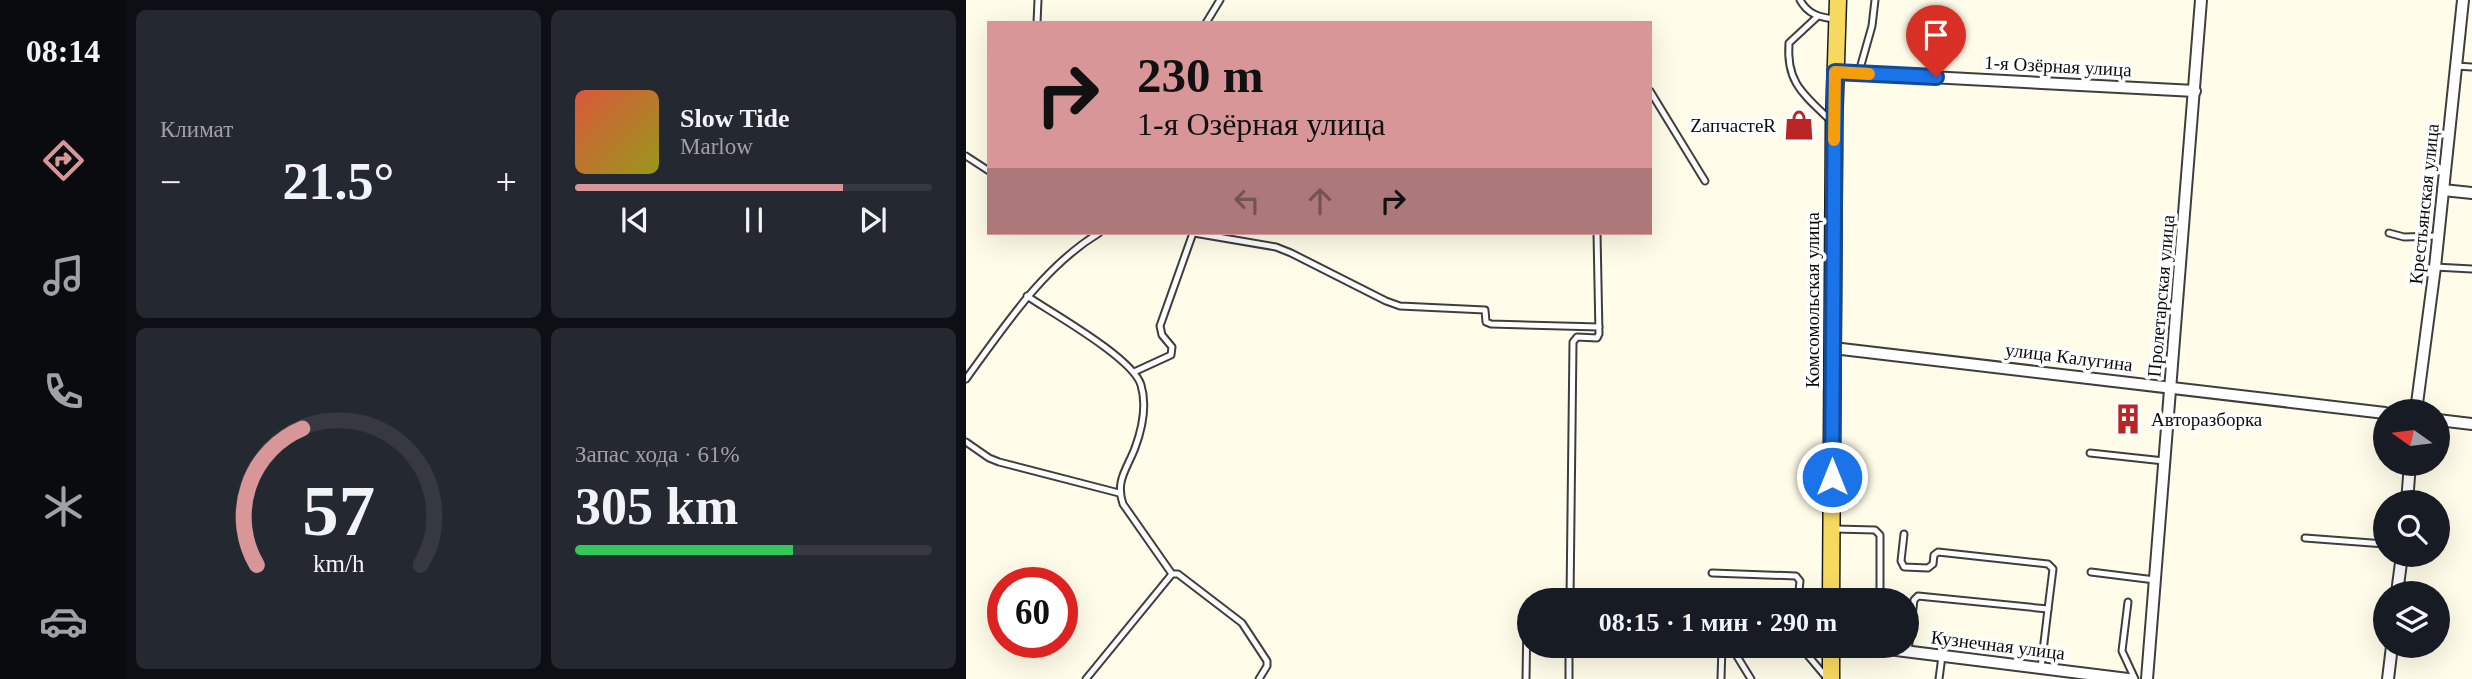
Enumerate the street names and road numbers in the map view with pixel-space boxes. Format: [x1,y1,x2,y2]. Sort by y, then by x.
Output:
street label: 1-я Озёрная улица [1984,52,2133,80]
street label: Крестьянская улица [2405,122,2443,285]
street label: Комсомольская улица [1802,211,1823,388]
street label: Пролетарская улица [2143,213,2179,378]
street label: улица Калугина [2004,339,2134,375]
street label: Кузнечная улица [1930,626,2067,664]

